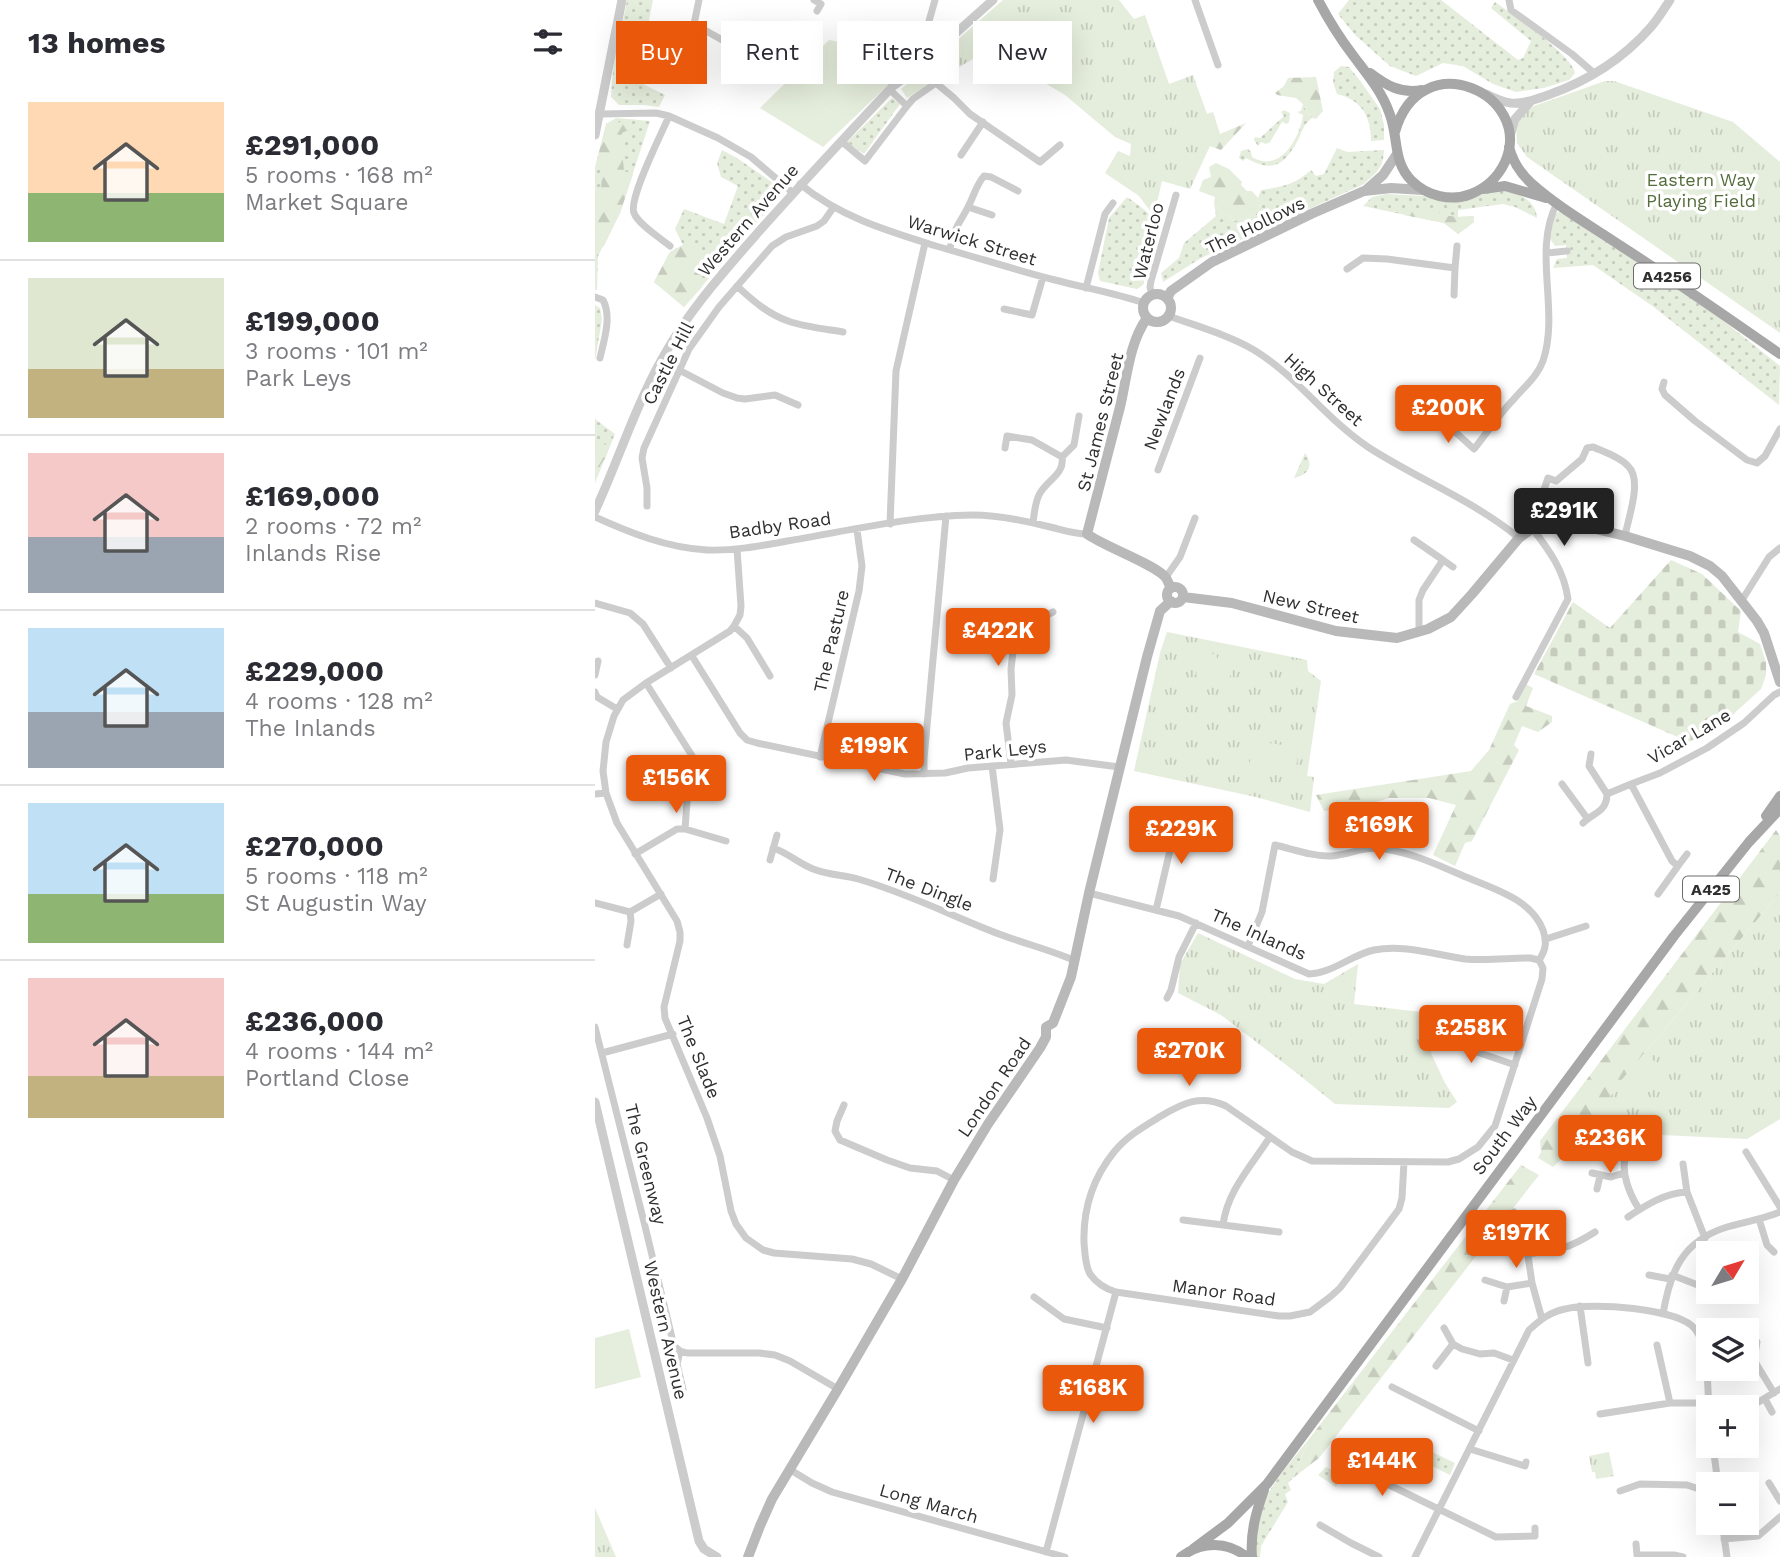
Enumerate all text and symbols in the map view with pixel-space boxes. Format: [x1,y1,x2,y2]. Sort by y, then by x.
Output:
chip: Buy [616,21,707,84]
chip: Rent [721,21,823,84]
chip: Filters [837,21,959,84]
chip: New [973,21,1072,84]
icon: filters [529,23,567,61]
text: 13 homes [28,25,165,60]
text: £291,000 [245,127,379,162]
icon: home [84,130,168,214]
street label: Western Avenue [693,160,803,280]
text: 5 rooms · 168 m² [245,162,433,189]
park label: Eastern Way Playing Field [1646,169,1756,211]
text: Market Square [245,189,409,216]
street label: The Hollows [1202,192,1308,258]
street label: Waterloo [1128,200,1168,282]
street label: Warwick Street [905,210,1040,270]
road number: A4256 [1634,264,1700,288]
text: £199,000 [245,303,380,338]
icon: home [84,306,168,390]
street label: Castle Hill [638,317,698,408]
text: 3 rooms · 101 m² [245,338,428,365]
street label: High Street [1280,348,1368,430]
street label: St James Street [1073,350,1127,494]
text: Park Leys [245,365,352,392]
street label: Newlands [1139,365,1189,453]
pin: £200K [1399,386,1497,445]
text: £200K [1411,394,1485,421]
text: £169,000 [245,478,380,513]
icon: home [84,481,168,565]
pin: £291K [1515,489,1613,548]
text: £291K [1530,497,1598,524]
street label: Badby Road [727,507,833,543]
text: 2 rooms · 72 m² [245,513,421,540]
text: Inlands Rise [245,540,381,567]
street label: New Street [1261,585,1362,627]
street label: The Pasture [809,588,853,694]
pin: £422K [949,608,1047,668]
text: £422K [962,617,1034,644]
text: £229,000 [245,653,384,688]
icon: home [84,656,168,740]
text: 4 rooms · 128 m² [245,688,433,715]
street label: Vicar Lane [1644,704,1734,768]
text: The Inlands [245,715,376,742]
pin: £199K [825,724,923,783]
text: £199K [840,732,908,759]
street label: Park Leys [962,735,1048,765]
pin: £156K [627,756,725,815]
text: £156K [642,764,710,791]
pin: £169K [1330,802,1428,862]
pin: £229K [1132,806,1230,866]
text: £169K [1345,811,1413,838]
text: £229K [1145,815,1217,842]
text: £270,000 [245,828,384,863]
icon: home [84,831,168,915]
text: 5 rooms · 118 m² [245,863,428,890]
street label: The Dingle [882,863,976,915]
road number: A425 [1683,876,1739,902]
text: St Augustin Way [245,890,427,917]
street label: The Inlands [1208,904,1310,964]
text: £236,000 [245,1003,384,1038]
icon: home [84,1006,168,1090]
pin: £258K [1422,1006,1520,1065]
street label: The Slade [673,1013,725,1101]
text: £258K [1435,1014,1507,1041]
pin: £270K [1140,1028,1238,1088]
street label: London Road [953,1033,1035,1141]
text: £270K [1153,1037,1225,1064]
text: 4 rooms · 144 m² [245,1038,433,1065]
text: Portland Close [245,1065,410,1092]
street label: South Way [1468,1091,1541,1179]
street label: The Greenway [621,1101,671,1227]
pin: £236K [1561,1116,1659,1175]
text: £236K [1574,1124,1646,1151]
pin: £197K [1467,1210,1565,1270]
text: £197K [1482,1219,1550,1246]
north arrow [1696,1241,1759,1304]
map controls [1696,1241,1759,1535]
street label: Western Avenue [640,1258,692,1402]
street label: Manor Road [1171,1274,1277,1310]
button: layers [1696,1318,1759,1381]
pin: £168K [1044,1366,1142,1425]
text: £168K [1059,1374,1127,1401]
button: + [1696,1395,1759,1458]
pin: £144K [1333,1438,1431,1498]
text: £144K [1347,1447,1417,1474]
button: − [1696,1472,1759,1535]
street label: Long March [877,1479,981,1527]

